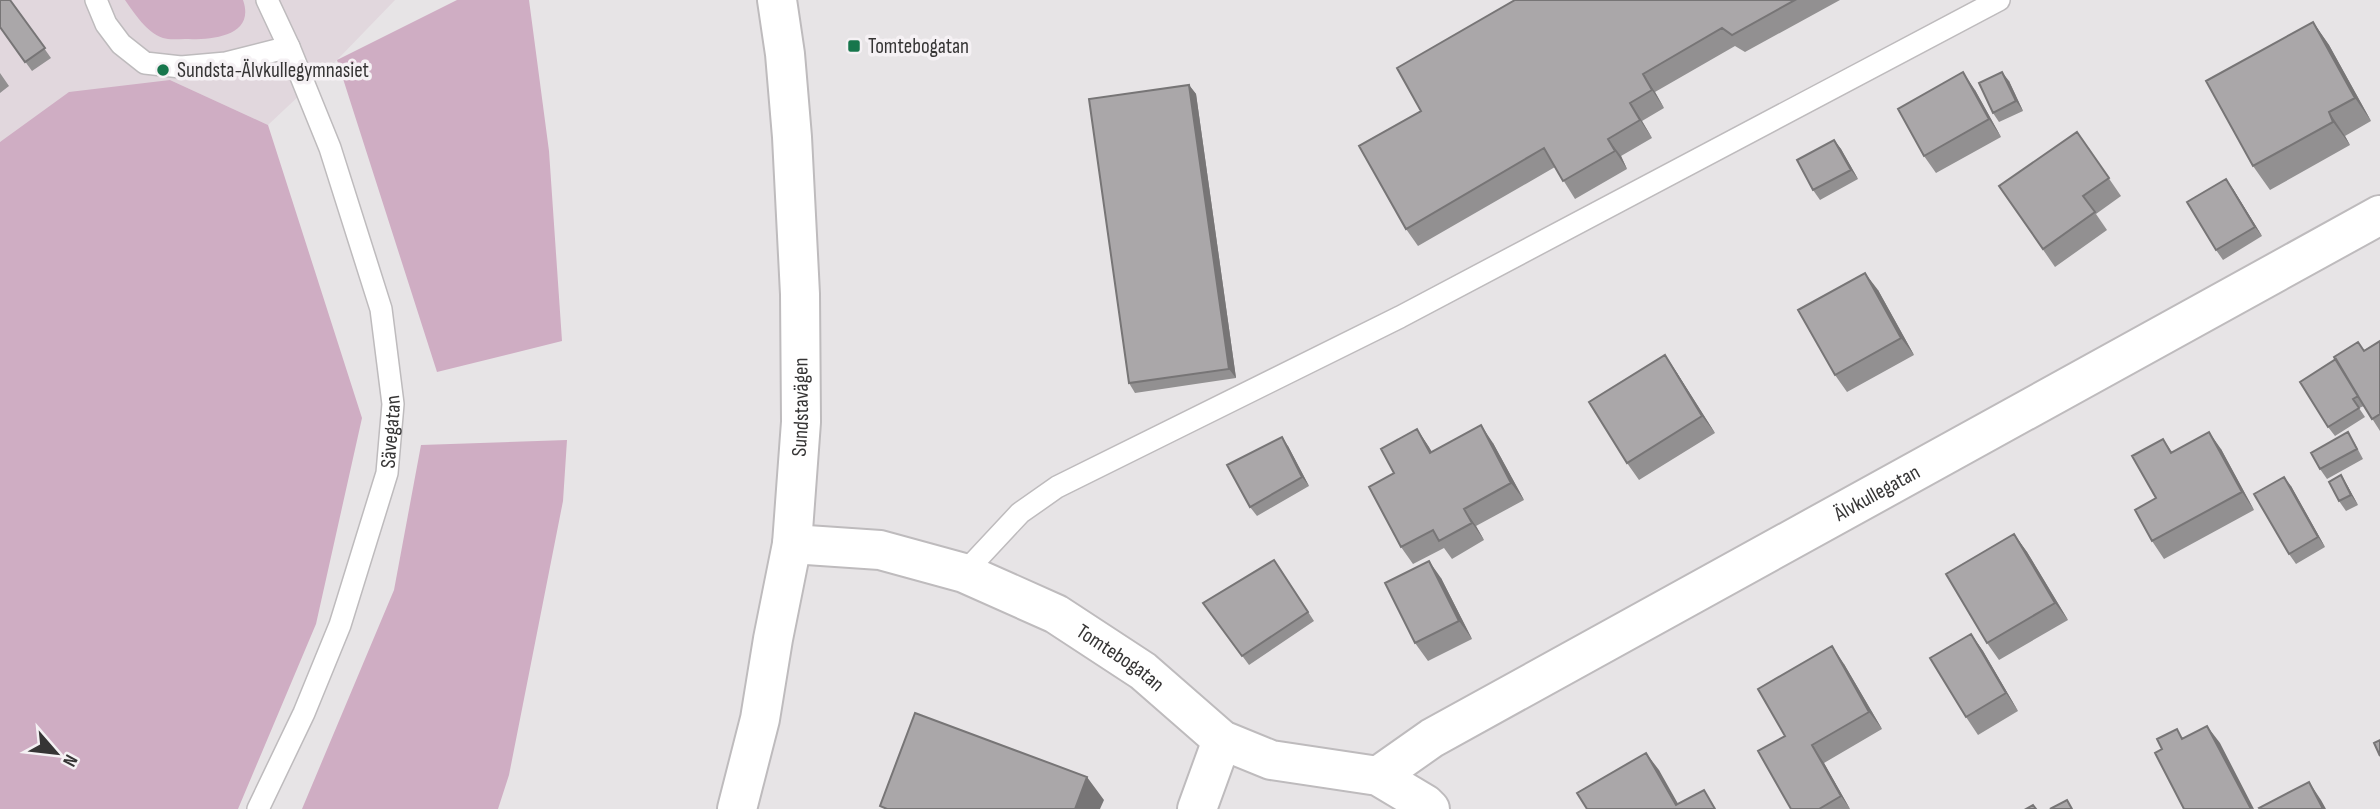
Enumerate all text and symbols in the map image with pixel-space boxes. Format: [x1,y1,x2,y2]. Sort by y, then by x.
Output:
place label: Tomtebogatan [868,34,969,59]
marker: Tomtebogatan [846,38,862,54]
place label: Sundsta-Älvkullegymnasiet [177,58,369,83]
marker: Sundsta-Älvkullegymnasiet [155,62,171,78]
street label: Sundstavägen [786,358,814,457]
street label: Sävegatan [375,394,405,469]
street label: Älvkullegatan [1829,459,1924,527]
street label: Tomtebogatan [1072,619,1170,697]
north arrow [21,718,91,788]
text: N [57,750,82,770]

